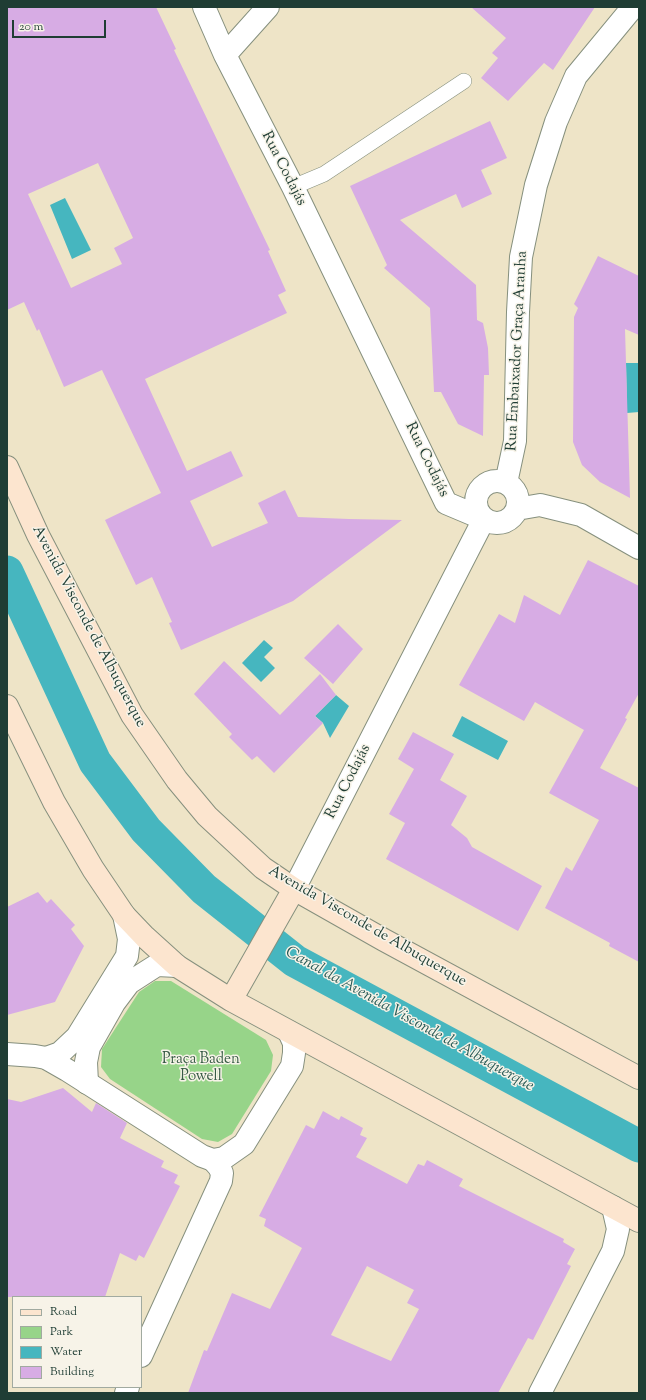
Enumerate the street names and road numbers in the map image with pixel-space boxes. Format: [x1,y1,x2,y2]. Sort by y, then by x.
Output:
street label: Rua Codajás [257,129,309,209]
street label: Rua Embaixador Graça Aranha [504,250,532,452]
street label: Rua Codajás [400,420,452,500]
street label: Avenida Visconde de Albuquerque [27,523,149,731]
street label: Rua Codajás [323,742,375,822]
street label: Avenida Visconde de Albuquerque [265,863,469,991]

